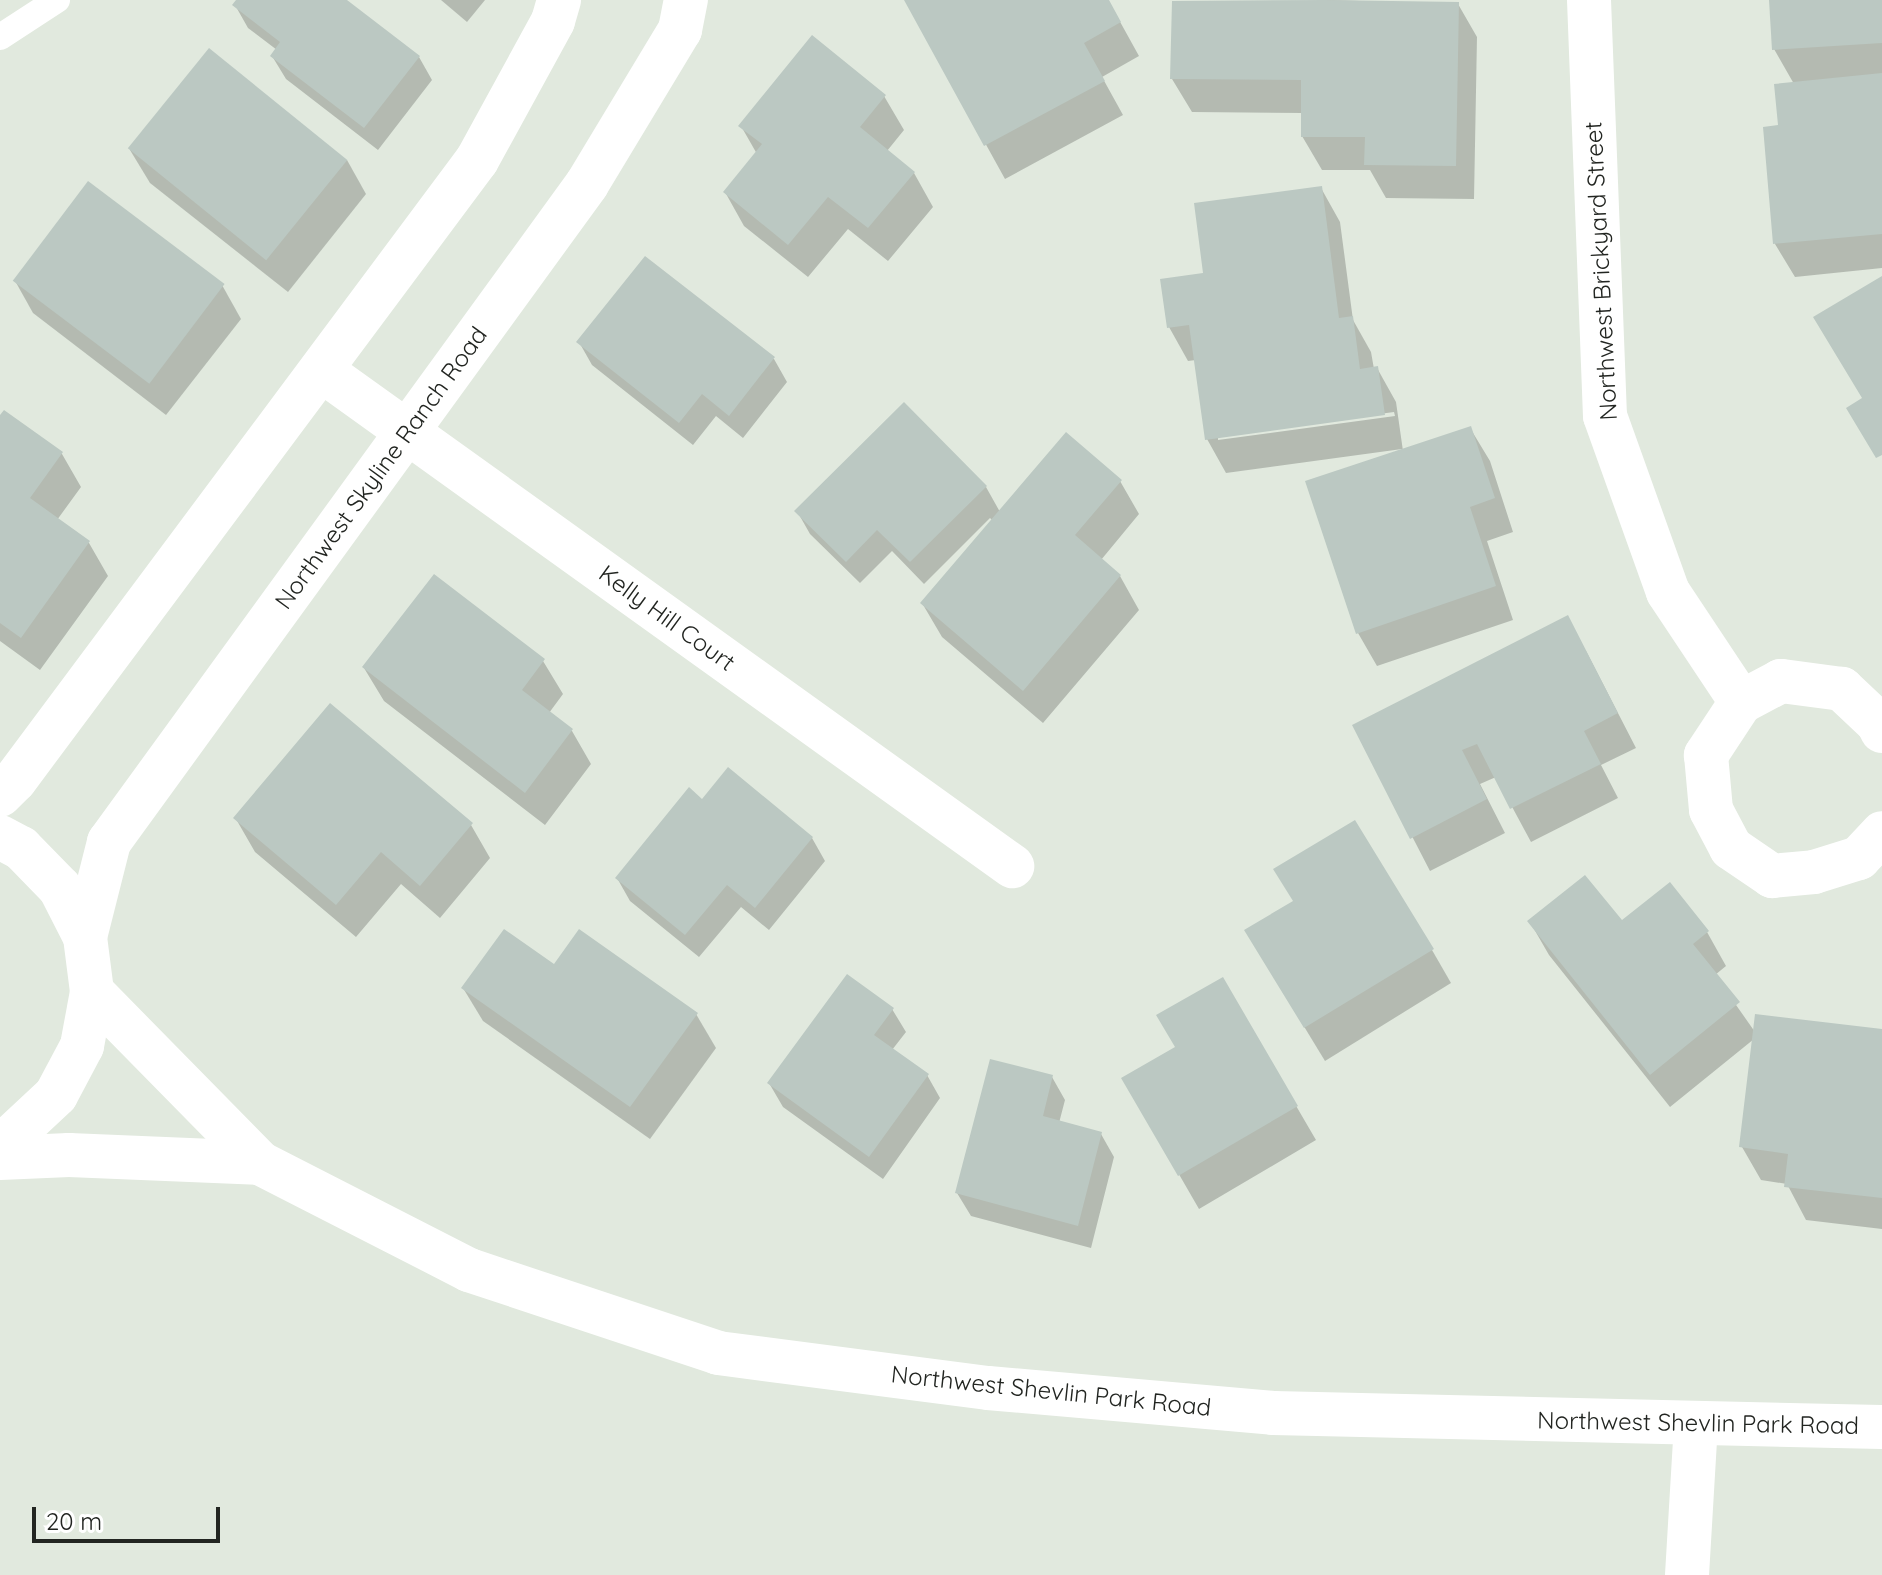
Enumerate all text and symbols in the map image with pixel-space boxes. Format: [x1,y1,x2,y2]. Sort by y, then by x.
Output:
street label: Northwest Brickyard Street [1579,121,1623,421]
street label: Northwest Skyline Ranch Road [269,321,493,615]
street label: Kelly Hill Court [593,559,741,677]
street label: Northwest Shevlin Park Road [889,1360,1213,1422]
street label: Northwest Shevlin Park Road [1537,1406,1859,1440]
scale bar [36,1491,224,1541]
text: 20 m [46,1506,102,1536]

